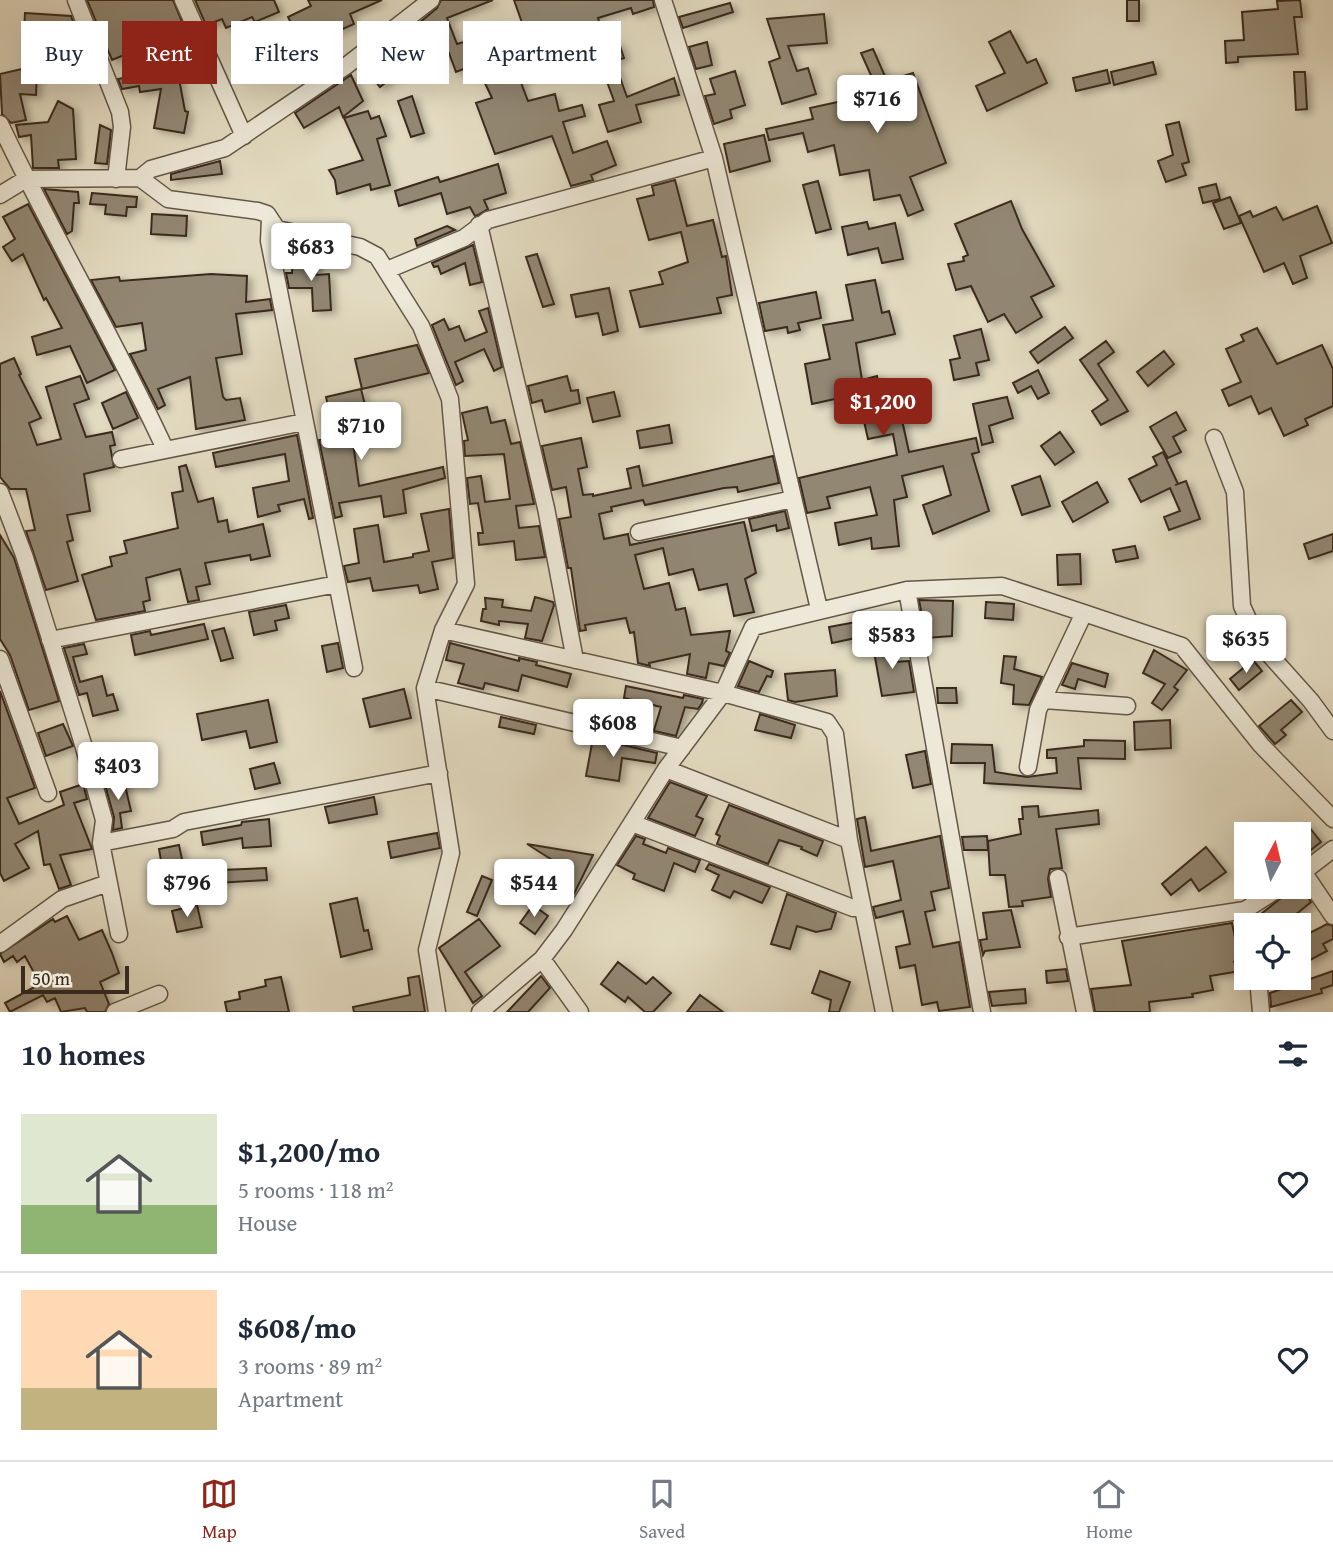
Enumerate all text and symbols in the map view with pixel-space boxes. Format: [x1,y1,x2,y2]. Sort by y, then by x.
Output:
chip: Buy [21,21,108,84]
chip: Rent [122,21,217,84]
chip: Filters [231,21,343,84]
chip: New [357,21,449,84]
chip: Apartment [463,21,621,84]
pin: $716 [836,76,918,135]
text: $716 [853,81,901,114]
pin: $683 [270,224,352,283]
text: $683 [287,229,335,262]
pin: $1,200 [826,378,940,438]
text: $1,200 [850,384,916,417]
pin: $710 [320,402,402,462]
text: $710 [337,408,385,441]
pin: $583 [851,612,933,671]
pin: $635 [1205,616,1287,675]
text: $583 [868,617,916,650]
text: $635 [1222,621,1270,654]
pin: $608 [572,700,654,759]
text: $608 [589,705,637,738]
pin: $403 [77,742,159,802]
text: $403 [94,748,142,781]
north arrow [1234,822,1311,900]
map controls [1234,822,1311,990]
pin: $796 [146,860,228,919]
pin: $544 [493,860,575,919]
text: $796 [163,865,211,898]
text: $544 [510,865,558,898]
button: locate [1234,913,1311,990]
scale bar [21,963,130,995]
text: 50 m [32,964,70,992]
text: 10 homes [21,1032,146,1076]
icon: filters [1274,1035,1312,1073]
text: $1,200/mo [238,1129,380,1173]
icon: home [77,1142,161,1226]
icon: heart [1274,1165,1312,1203]
text: 5 rooms · 118 m² [238,1173,393,1206]
text: House [238,1206,297,1239]
text: $608/mo [238,1305,356,1349]
icon: home [77,1318,161,1402]
icon: heart [1274,1341,1312,1379]
text: 3 rooms · 89 m² [238,1349,382,1382]
text: Apartment [238,1382,343,1415]
tab: Map [200,1475,238,1545]
tab: Saved [639,1475,685,1545]
tab: Home [1086,1475,1133,1545]

